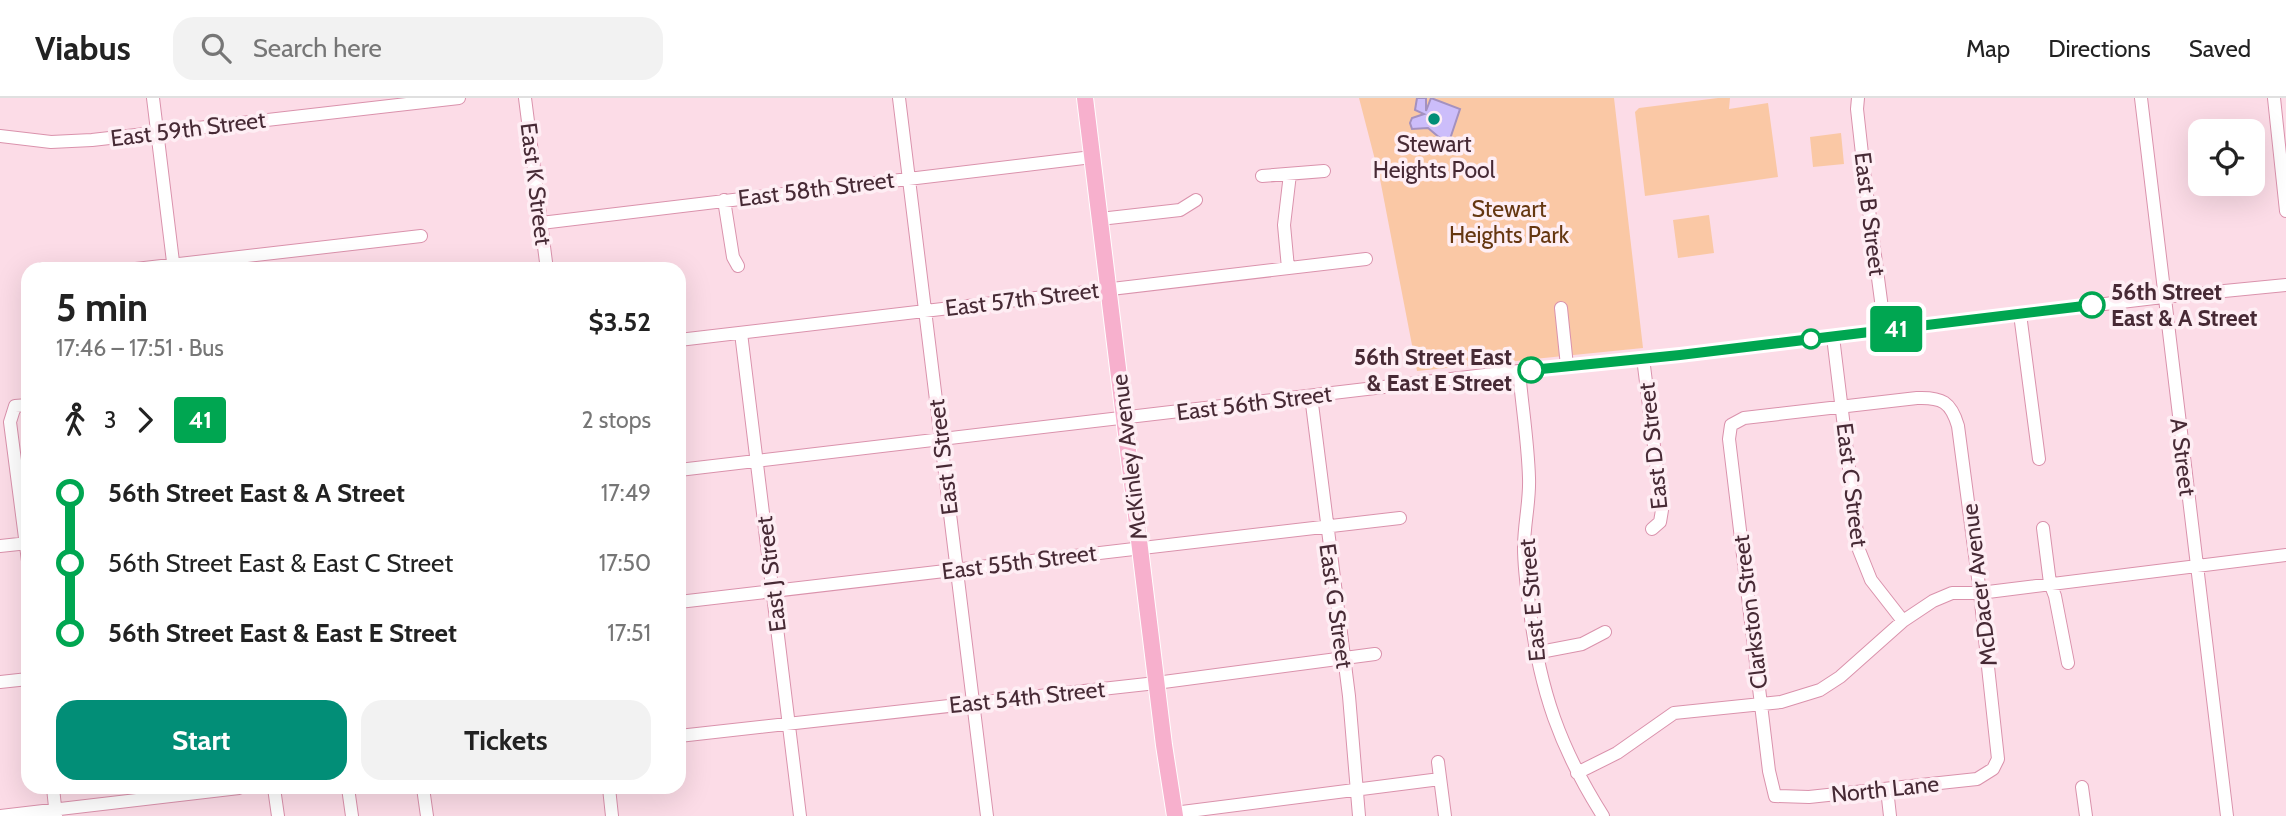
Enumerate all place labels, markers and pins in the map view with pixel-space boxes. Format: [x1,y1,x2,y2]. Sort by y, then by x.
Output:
marker: Stewart Heights Pool [1426,111,1442,127]
place label: Stewart Heights Pool [1373,130,1496,184]
place label: 56th Street East & A Street [2111,278,2258,332]
marker: 56th Street East & A Street [2079,292,2105,318]
unlabelled marker [1801,329,1821,349]
place label: 56th Street East & East E Street [1354,343,1512,397]
marker: 56th Street East & East E Street [1518,357,1544,383]

